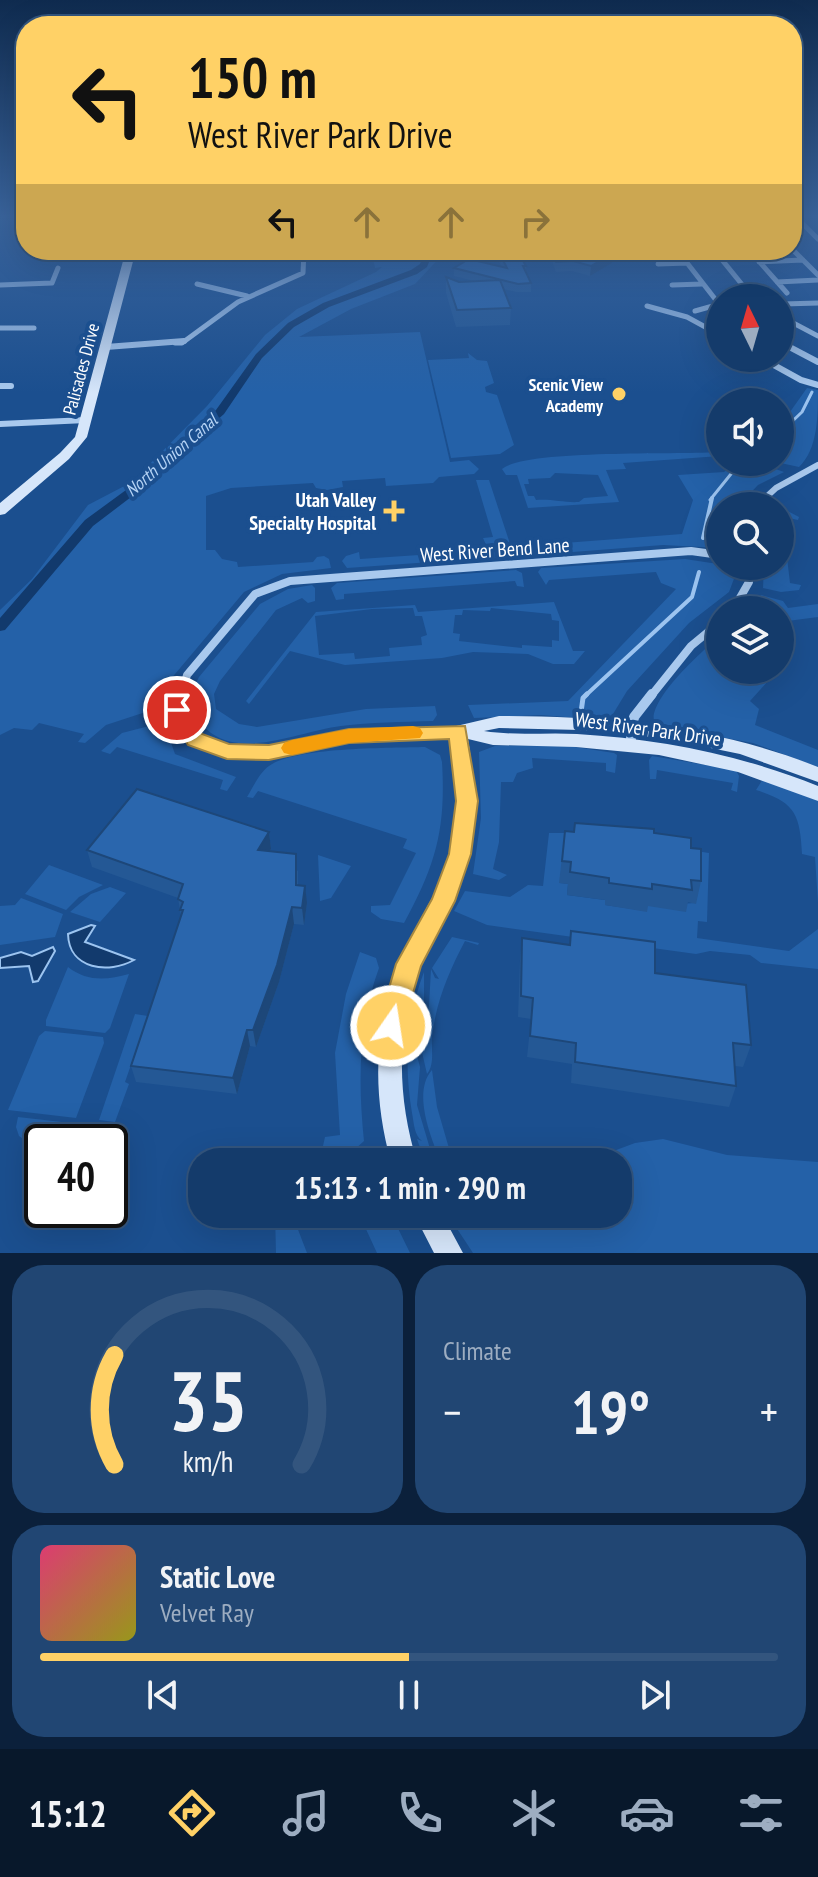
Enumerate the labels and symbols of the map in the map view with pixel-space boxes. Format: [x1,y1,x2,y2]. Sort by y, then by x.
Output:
north arrow [706,284,794,372]
street label: Palisades Drive [58,321,104,417]
place label: Scenic View Academy [528,373,604,417]
marker: Scenic View Academy [610,385,628,403]
water label: North Union Canal [120,408,223,501]
place label: Utah Valley Specialty Hospital [249,487,377,536]
marker: Utah Valley Specialty Hospital [383,500,405,522]
street label: West River Bend Lane [419,532,571,568]
pin [143,676,211,744]
street label: West River Park Drive [573,706,723,752]
position arrow [349,984,433,1068]
speed limit sign: 40 [24,1124,128,1228]

